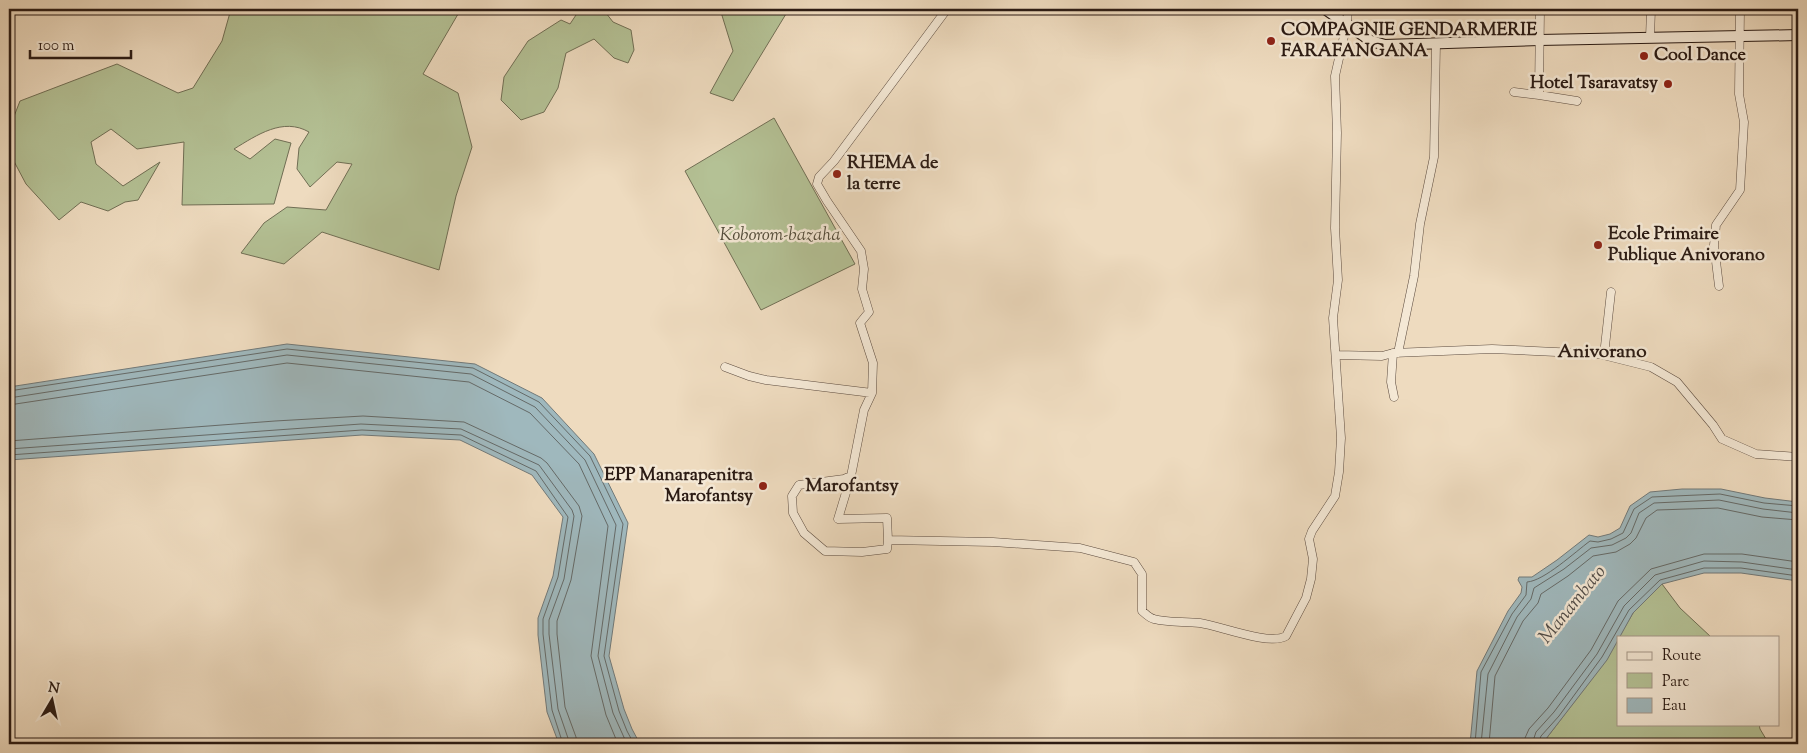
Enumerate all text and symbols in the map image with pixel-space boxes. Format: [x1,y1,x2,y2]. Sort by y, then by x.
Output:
place label: COMPAGNIE GENDARMERIE FARAFANGANA [1281,18,1537,65]
scale bar [30,28,131,60]
marker: COMPAGNIE GENDARMERIE FARAFANGANA [1265,35,1277,47]
text: 100 m [38,36,75,57]
place label: Cool Dance [1654,43,1747,69]
marker: Cool Dance [1638,50,1650,62]
place label: Hotel Tsaravatsy [1530,71,1658,97]
marker: Hotel Tsaravatsy [1662,78,1674,90]
place label: RHEMA de la terre [847,151,939,198]
marker: RHEMA de la terre [831,168,843,180]
place label: Ecole Primaire Publique Anivorano [1608,222,1765,269]
park label: Koborom-bazaha [720,223,840,249]
marker: Ecole Primaire Publique Anivorano [1592,239,1604,251]
district label: Anivorano [1557,339,1647,366]
place label: EPP Manarapenitra Marofantsy [604,463,754,510]
district label: Marofantsy [805,473,899,500]
marker: EPP Manarapenitra Marofantsy [757,480,769,492]
water label: Manambato [1533,560,1613,650]
legend [1617,636,1780,726]
text: Route [1662,646,1701,667]
text: Parc [1662,672,1690,693]
north arrow [28,676,78,726]
text: N [47,678,61,700]
text: Eau [1662,696,1687,717]

